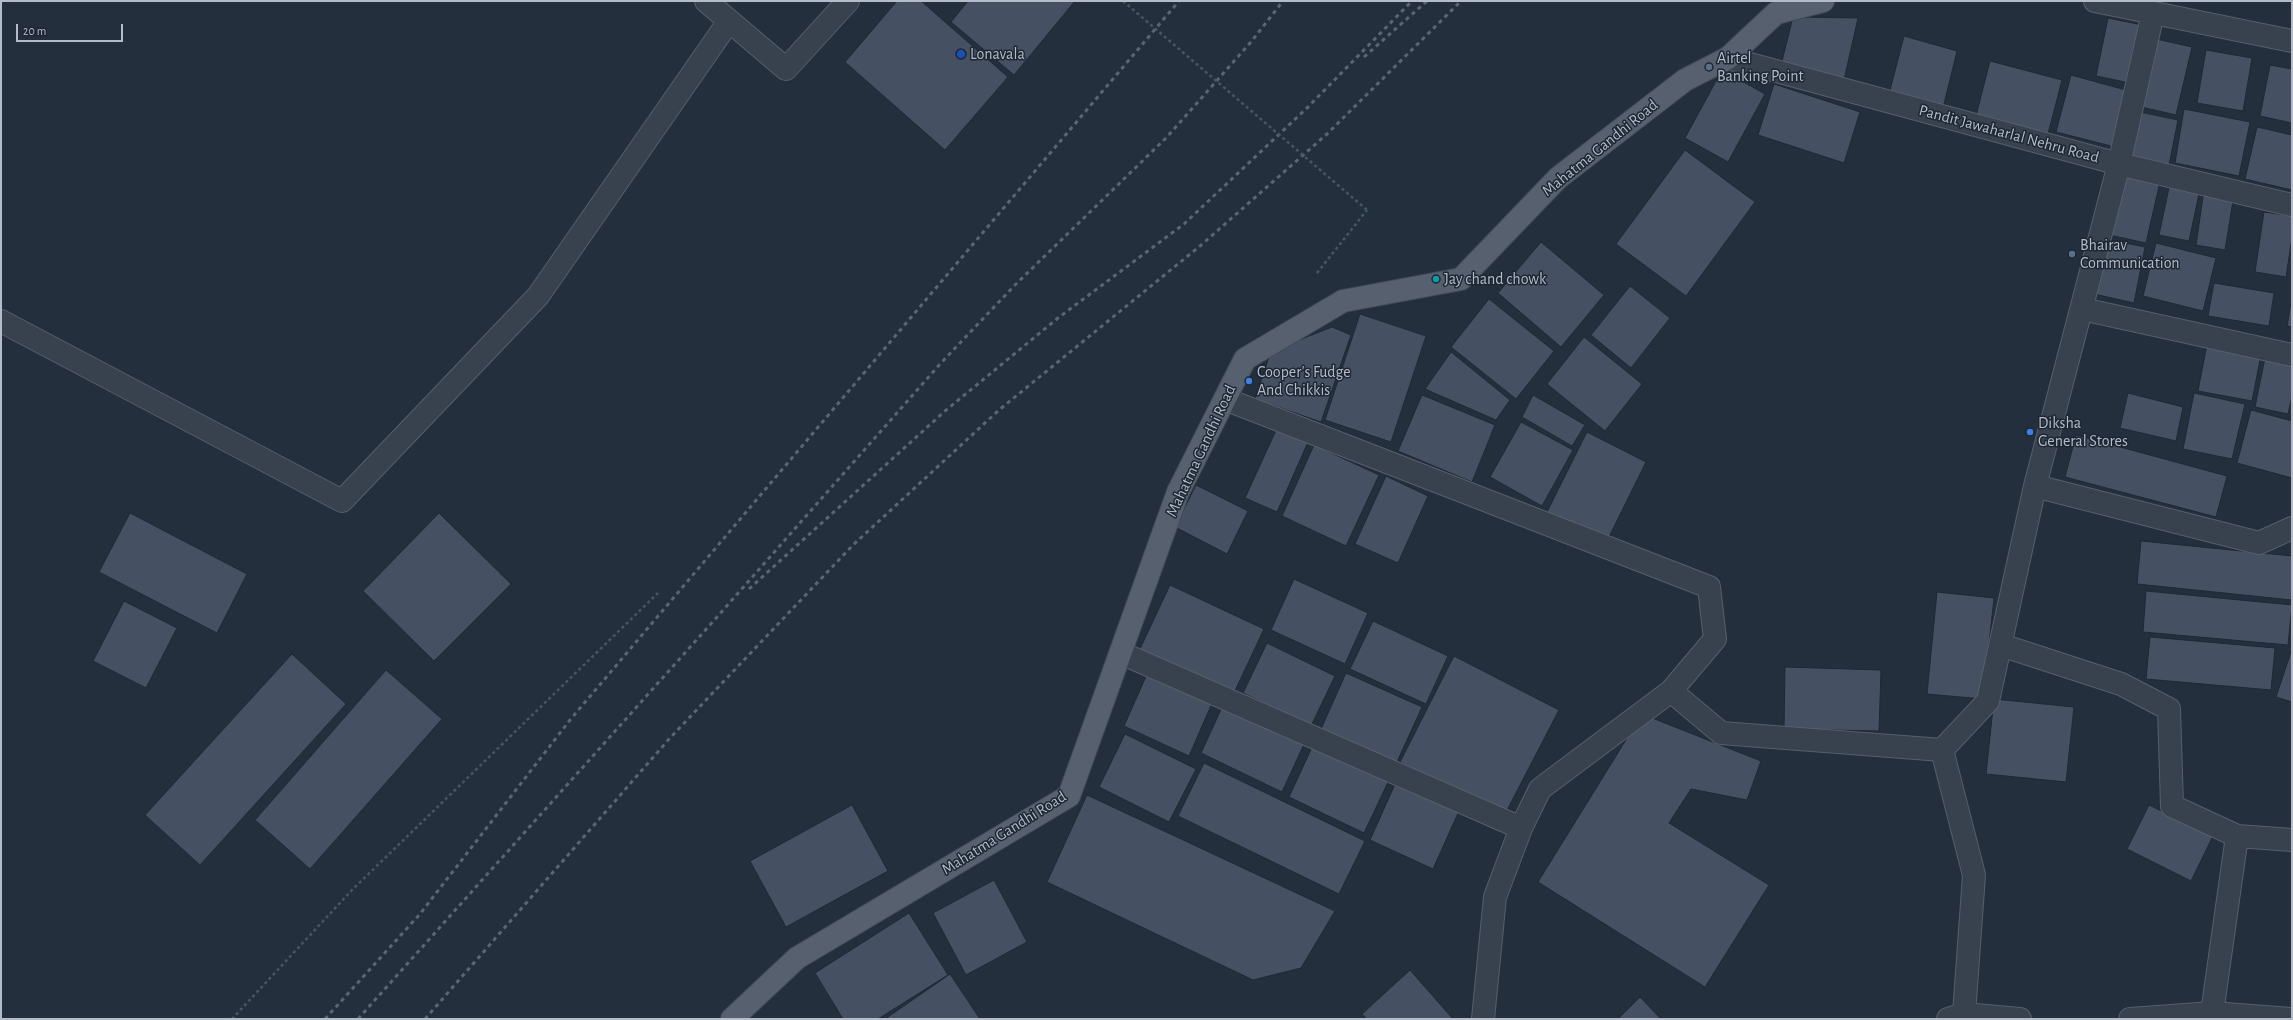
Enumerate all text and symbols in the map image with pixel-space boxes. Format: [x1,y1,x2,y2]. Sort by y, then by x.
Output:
scale bar [18,16,125,42]
text: 20 m [23,25,46,37]
place label: Lonavala [970,44,1025,64]
marker: Lonavala [955,48,967,60]
place label: Airtel Banking Point [1717,48,1804,86]
marker: Airtel Banking Point [1704,62,1714,72]
street label: Mahatma Gandhi Road [1538,95,1662,201]
street label: Pandit Jawaharlal Nehru Road [1917,101,2101,167]
place label: Bhairav Communication [2080,235,2180,273]
marker: Bhairav Communication [2067,249,2077,259]
place label: Jay chand chowk [1444,269,1546,289]
marker: Jay chand chowk [1431,274,1441,284]
place label: Cooper's Fudge And Chikkis [1257,362,1351,400]
marker: Cooper's Fudge And Chikkis [1244,376,1254,386]
street label: Mahatma Gandhi Road [1162,382,1240,520]
place label: Diksha General Stores [2038,413,2128,451]
marker: Diksha General Stores [2025,427,2035,437]
street label: Mahatma Gandhi Road [938,787,1070,879]

